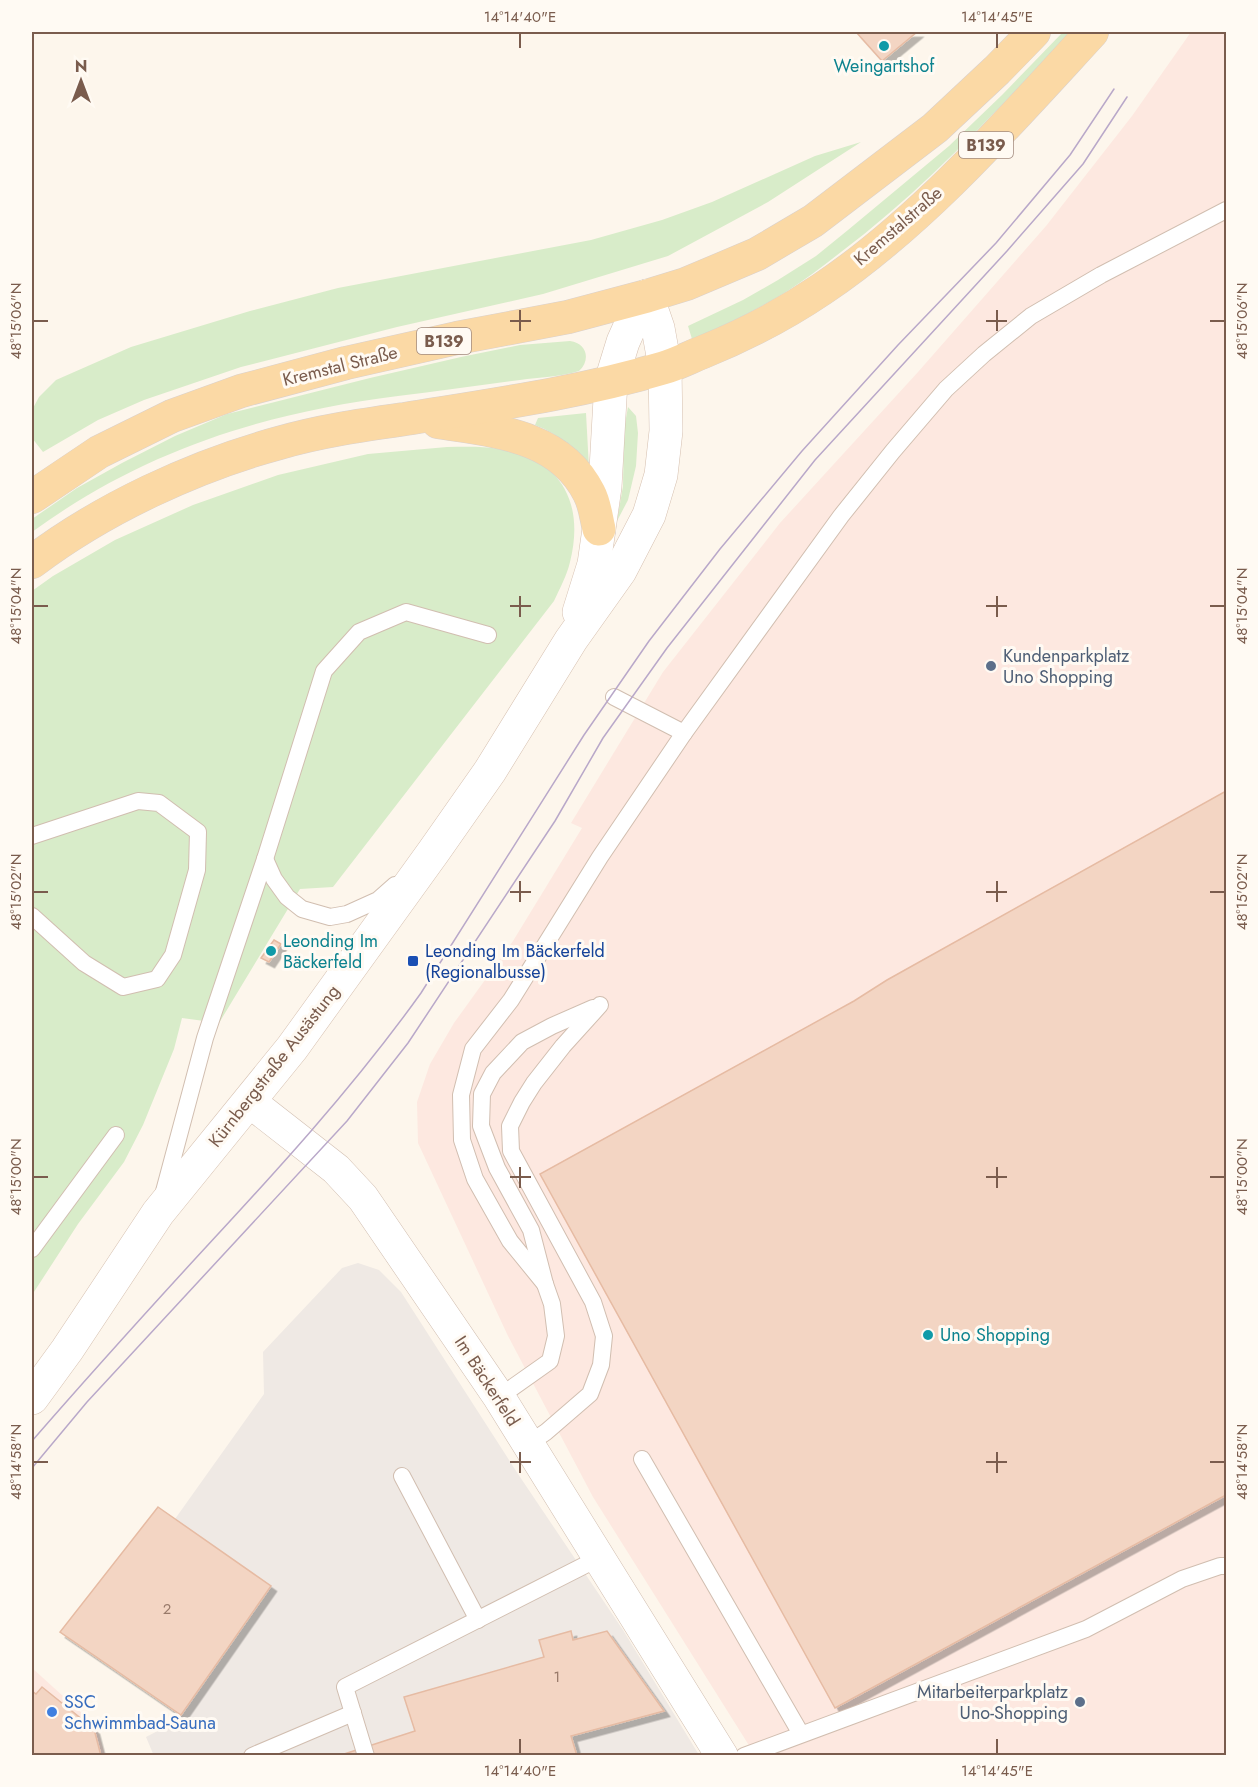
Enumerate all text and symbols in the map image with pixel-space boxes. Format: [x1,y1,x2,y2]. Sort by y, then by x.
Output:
text: 14°14'40"E [484,6,556,28]
text: 14°14'45"E [961,6,1033,28]
marker: Weingartshof [877,39,891,53]
north arrow [51,51,111,111]
place label: Weingartshof [834,53,935,79]
text: N [75,55,87,78]
road number: B139 [959,132,1013,158]
street label: Kremstalstraße [848,180,948,272]
text: 48°15'06"N [5,283,27,359]
text: 48°15'06"N [1231,283,1253,359]
road number: B139 [417,328,471,354]
street label: Kremstal Straße [280,339,400,393]
text: 48°15'04"N [5,568,27,644]
text: 48°15'04"N [1231,568,1253,644]
place label: Kundenparkplatz Uno Shopping [1003,643,1130,690]
marker: Kundenparkplatz Uno Shopping [984,659,998,673]
text: 48°15'02"N [5,854,27,930]
text: 48°15'02"N [1231,854,1253,930]
place label: Leonding Im Bäckerfeld [283,928,378,975]
place label: Leonding Im Bäckerfeld (Regionalbusse) [425,938,605,985]
marker: Leonding Im Bäckerfeld [264,944,278,958]
marker: Leonding Im Bäckerfeld (Regionalbusse) [406,954,420,968]
street label: Kürnbergstraße Ausästung [202,979,346,1153]
text: 48°15'00"N [5,1138,27,1216]
text: 48°15'00"N [1231,1138,1253,1216]
place label: Uno Shopping [940,1322,1050,1348]
marker: Uno Shopping [921,1328,935,1342]
street label: Im Bäckerfeld [448,1331,526,1431]
text: 48°14'58"N [5,1424,27,1500]
text: 48°14'58"N [1231,1424,1253,1500]
house number: 2 [163,1598,171,1620]
house number: 1 [554,1666,560,1688]
place label: Mitarbeiterparkplatz Uno-Shopping [917,1679,1069,1726]
place label: SSC Schwimmbad-Sauna [64,1689,216,1736]
marker: Mitarbeiterparkplatz Uno-Shopping [1073,1695,1087,1709]
marker: SSC Schwimmbad-Sauna [45,1705,59,1719]
text: 14°14'40"E [484,1760,556,1782]
text: 14°14'45"E [961,1760,1033,1782]

